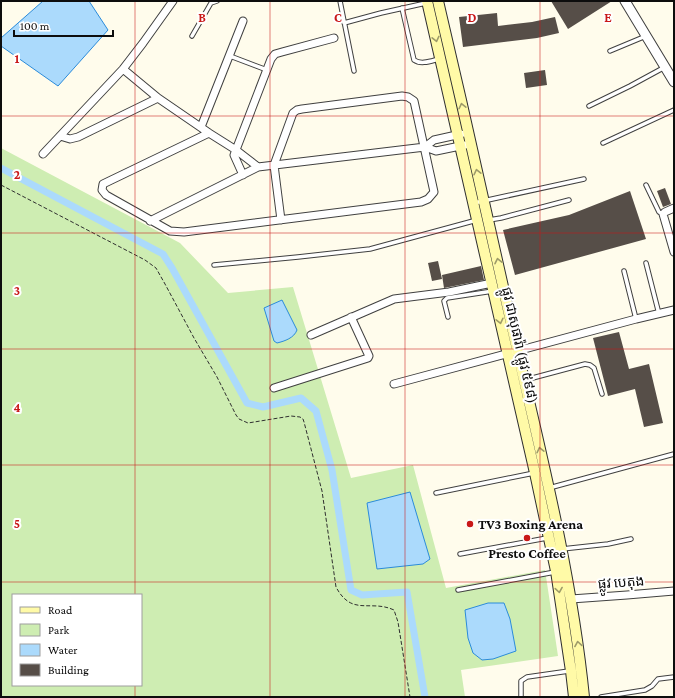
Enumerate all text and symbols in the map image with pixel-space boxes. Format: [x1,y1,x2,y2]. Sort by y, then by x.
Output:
text: B [198,10,206,25]
text: C [334,10,342,25]
text: D [468,10,477,25]
text: E [604,10,612,25]
scale bar [14,12,113,38]
text: 100 m [20,19,50,33]
one-way arrow [432,36,440,42]
text: 1 [15,51,20,66]
one-way arrow [459,102,467,109]
text: 2 [14,167,21,182]
one-way arrow [474,169,482,175]
one-way arrow [494,258,502,264]
text: 3 [14,283,20,298]
street label: ផ្លូវ ជាសុផារ៉ា (ផ្លូវ ៥៩៨) [495,285,541,406]
one-way arrow [496,318,504,324]
text: 4 [13,400,21,415]
one-way arrow [537,447,545,453]
text: 5 [14,516,20,531]
place label: TV3 Boxing Arena [478,516,583,532]
marker: TV3 Boxing Arena [465,519,475,529]
marker: Presto Coffee [522,533,532,543]
place label: Presto Coffee [488,545,566,561]
street label: ផ្លូវ បេតុង [597,572,645,596]
one-way arrow [554,587,563,593]
legend [12,594,142,686]
text: Road [48,603,73,617]
text: Park [48,623,70,637]
one-way arrow [574,641,583,647]
text: Water [48,643,78,657]
text: Building [48,663,89,677]

